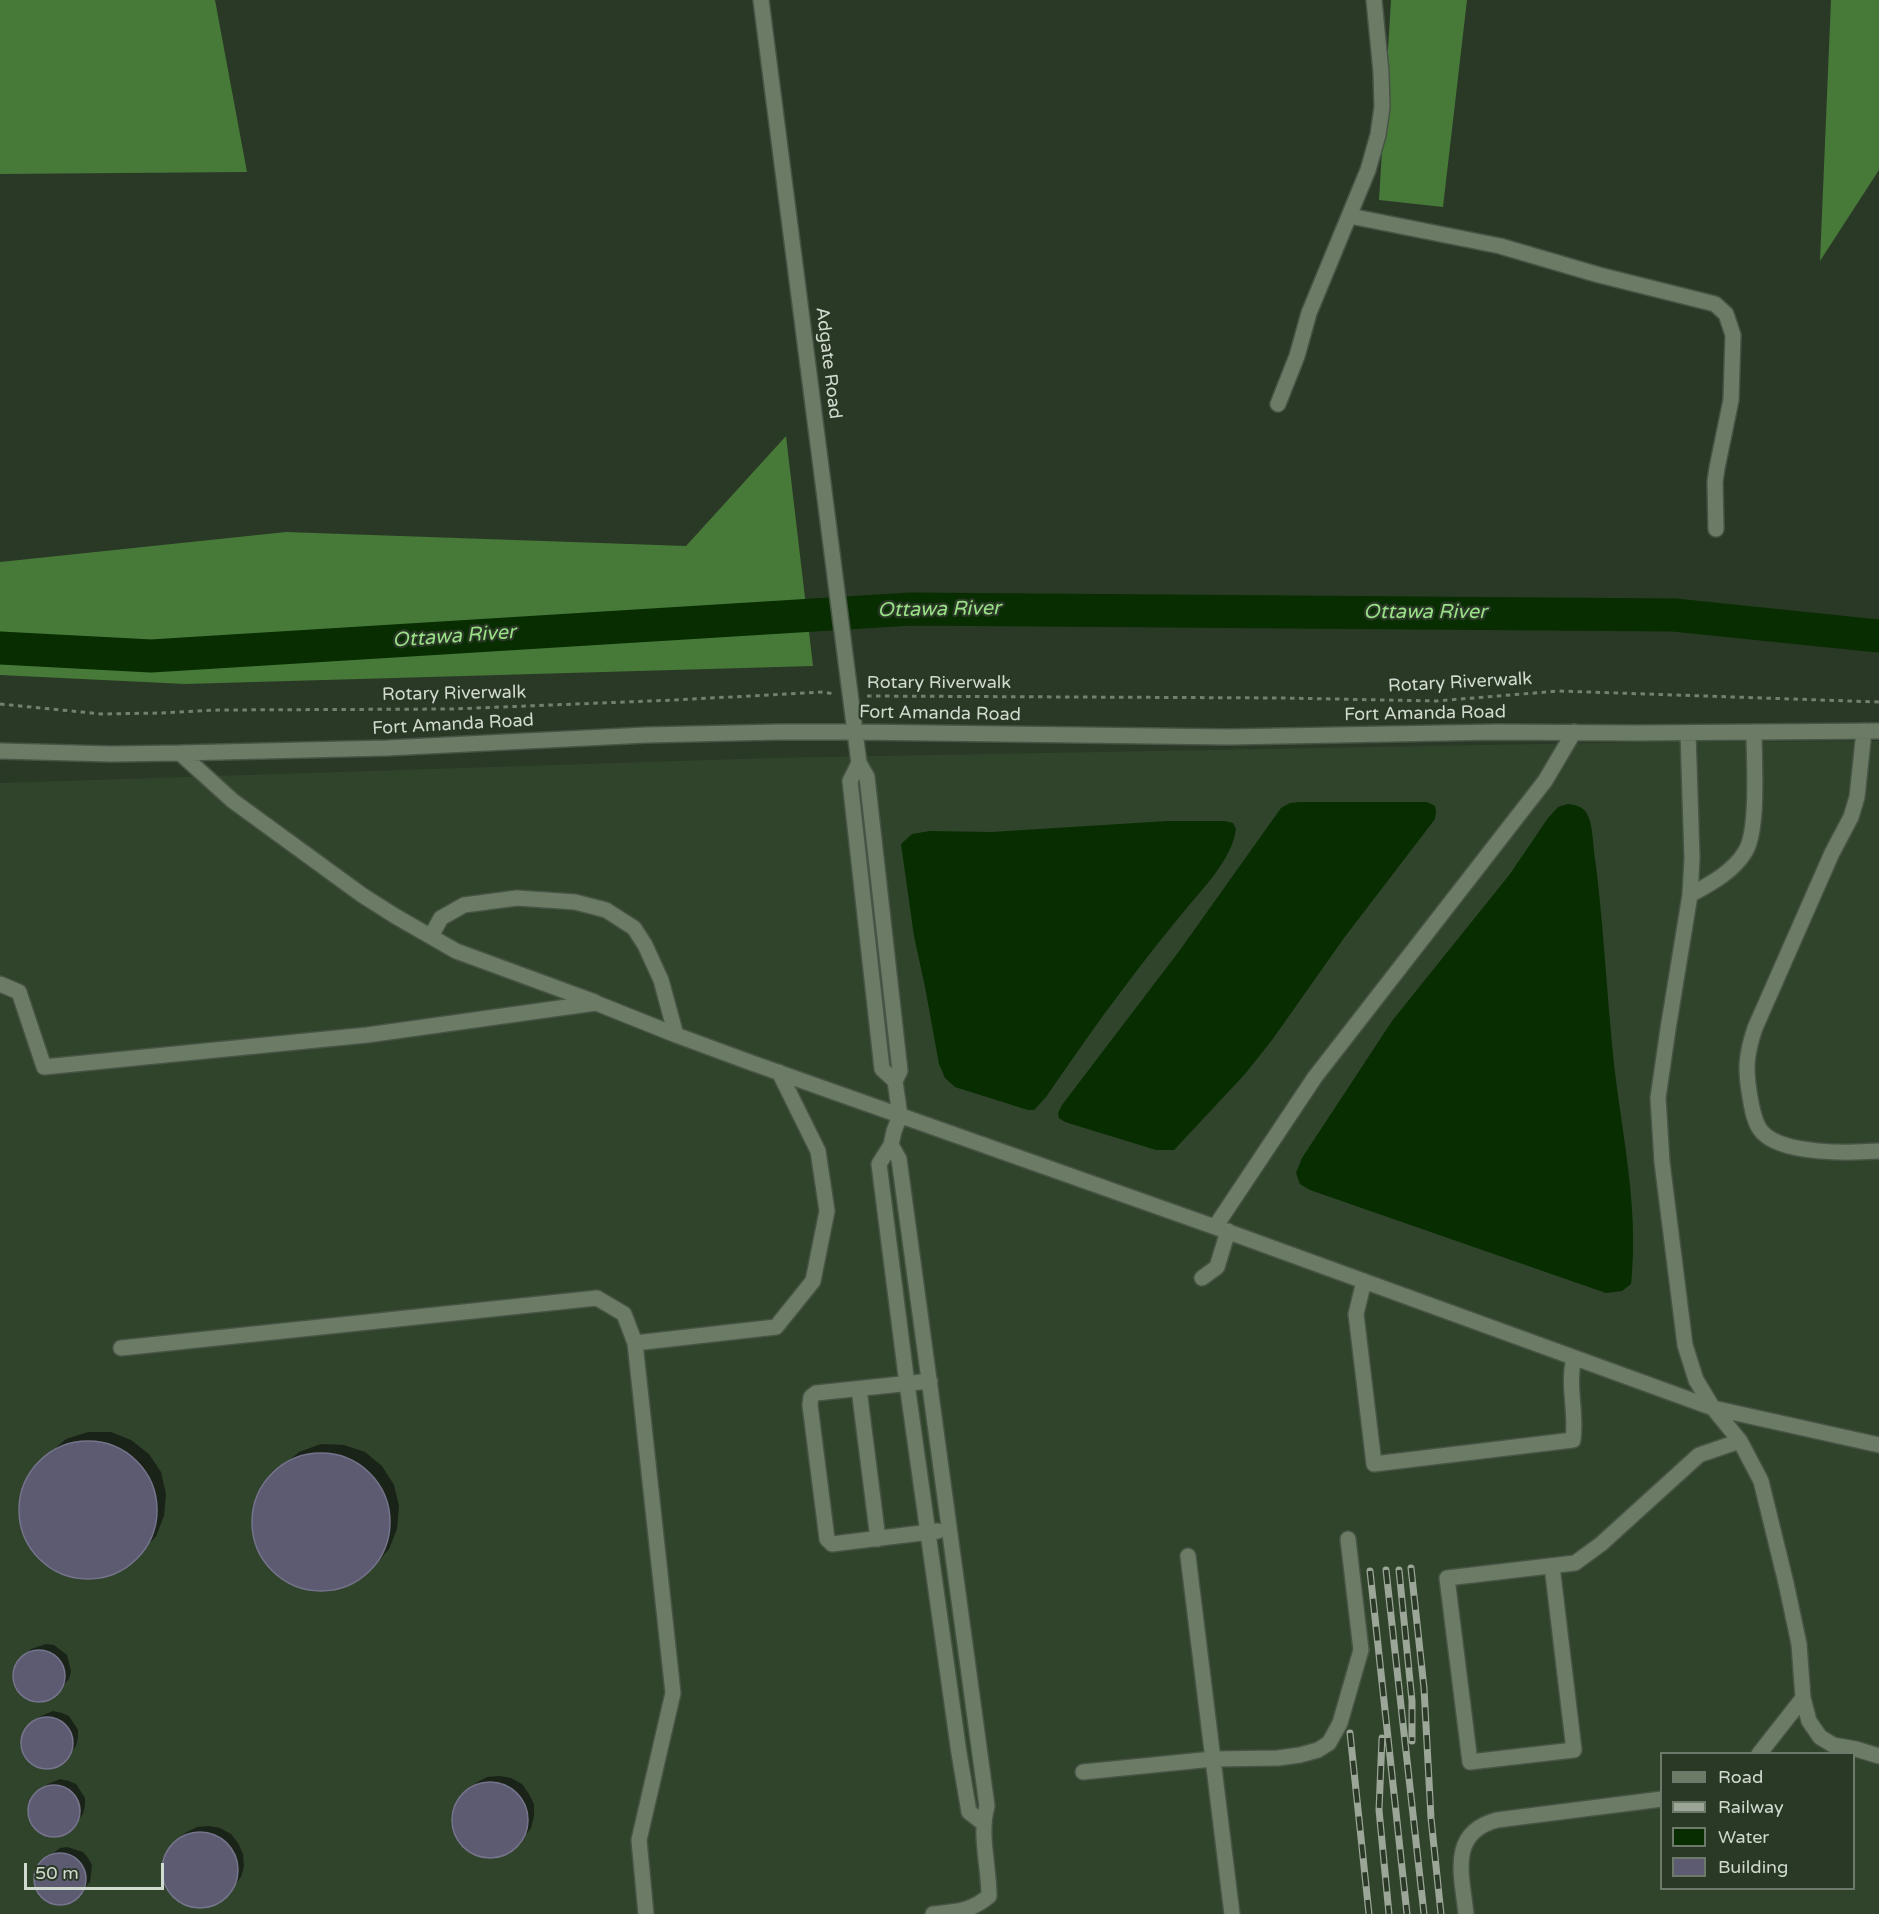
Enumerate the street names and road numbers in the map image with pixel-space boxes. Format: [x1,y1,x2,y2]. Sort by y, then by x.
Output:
street label: Adgate Road [810,306,846,420]
street label: Rotary Riverwalk [1387,668,1533,698]
street label: Rotary Riverwalk [867,672,1011,694]
street label: Rotary Riverwalk [382,682,526,706]
street label: Fort Amanda Road [859,702,1021,726]
street label: Fort Amanda Road [1344,702,1506,726]
street label: Fort Amanda Road [372,710,534,740]

